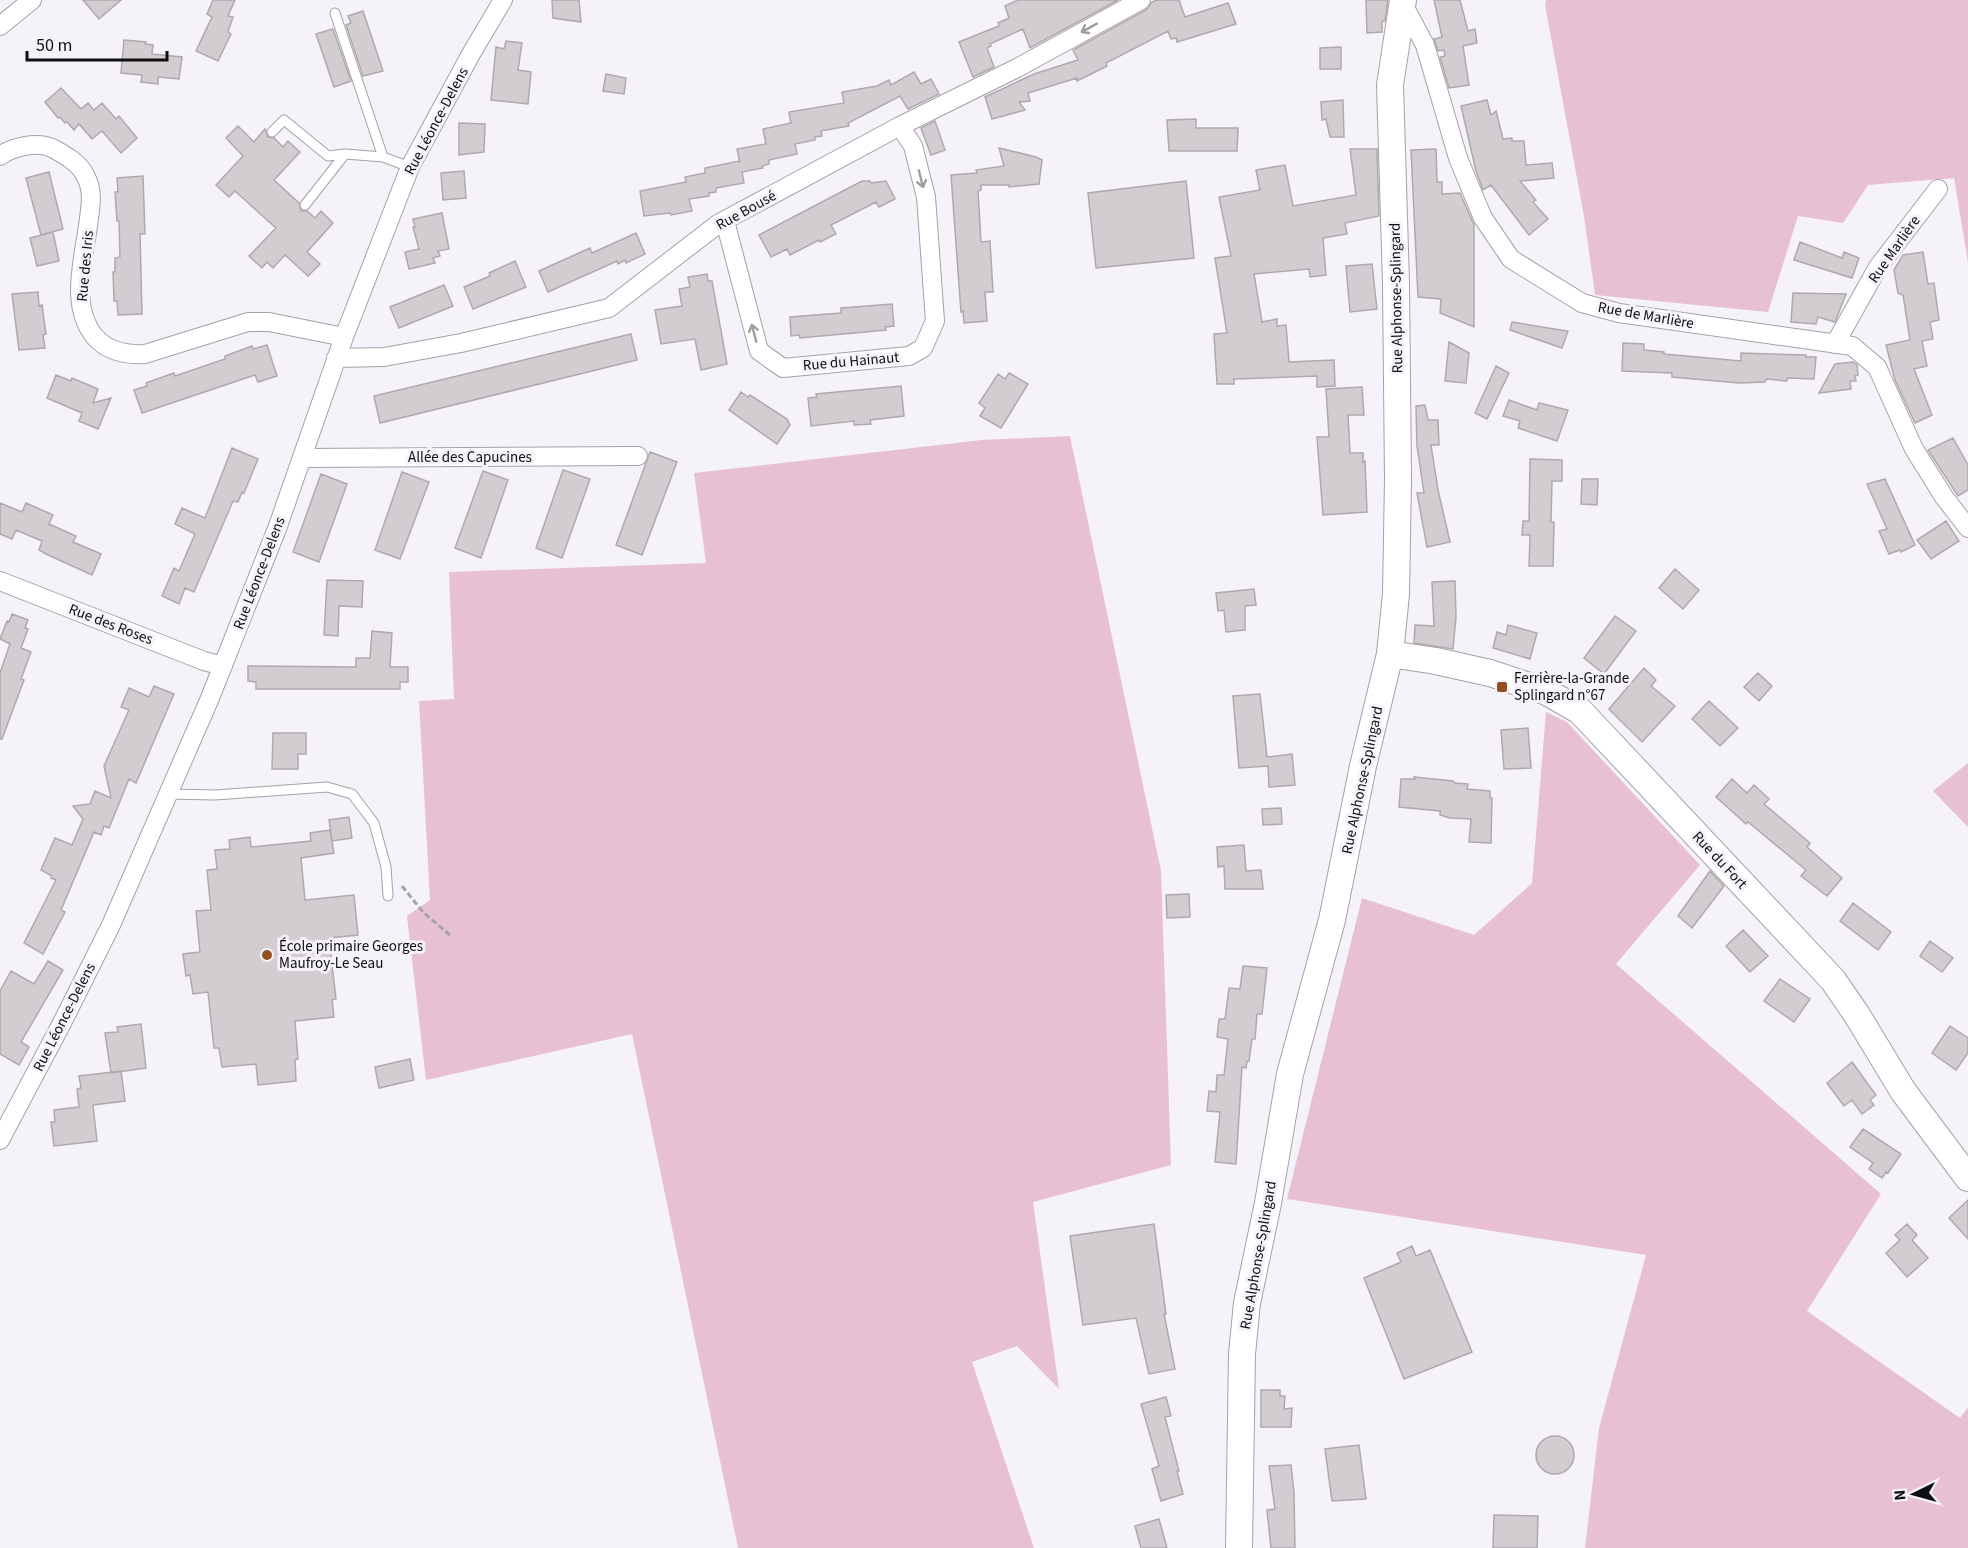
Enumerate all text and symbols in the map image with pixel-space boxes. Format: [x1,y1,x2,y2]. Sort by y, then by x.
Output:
one-way arrow [1081,23,1099,34]
scale bar [27,24,166,62]
text: 50 m [36,33,72,58]
street label: Rue Léonce-Delens [399,64,474,179]
one-way arrow [916,170,928,189]
street label: Rue Bousé [712,185,780,236]
street label: Rue Marlière [1863,211,1925,287]
street label: Rue Alphonse-Splingard [1385,223,1408,373]
street label: Rue des Iris [72,230,99,302]
street label: Rue de Marlière [1596,297,1696,334]
one-way arrow [748,323,760,342]
street label: Rue du Hainaut [802,347,900,376]
street label: Allée des Capucines [408,447,532,468]
street label: Rue Léonce-Delens [228,514,291,633]
street label: Rue des Roses [66,599,156,650]
place label: Ferrière-la-Grande Splingard n°67 [1514,668,1629,706]
marker: Ferrière-la-Grande Splingard n°67 [1495,680,1509,694]
street label: Rue Alphonse-Splingard [1337,704,1388,856]
street label: Rue du Fort [1687,827,1752,894]
place label: École primaire Georges Maufroy-Le Seau [279,936,423,974]
marker: École primaire Georges Maufroy-Le Seau [260,948,274,962]
street label: Rue Léonce-Delens [28,959,101,1075]
street label: Rue Alphonse-Splingard [1235,1179,1282,1331]
north arrow [1884,1464,1944,1524]
text: N [1889,1489,1911,1501]

